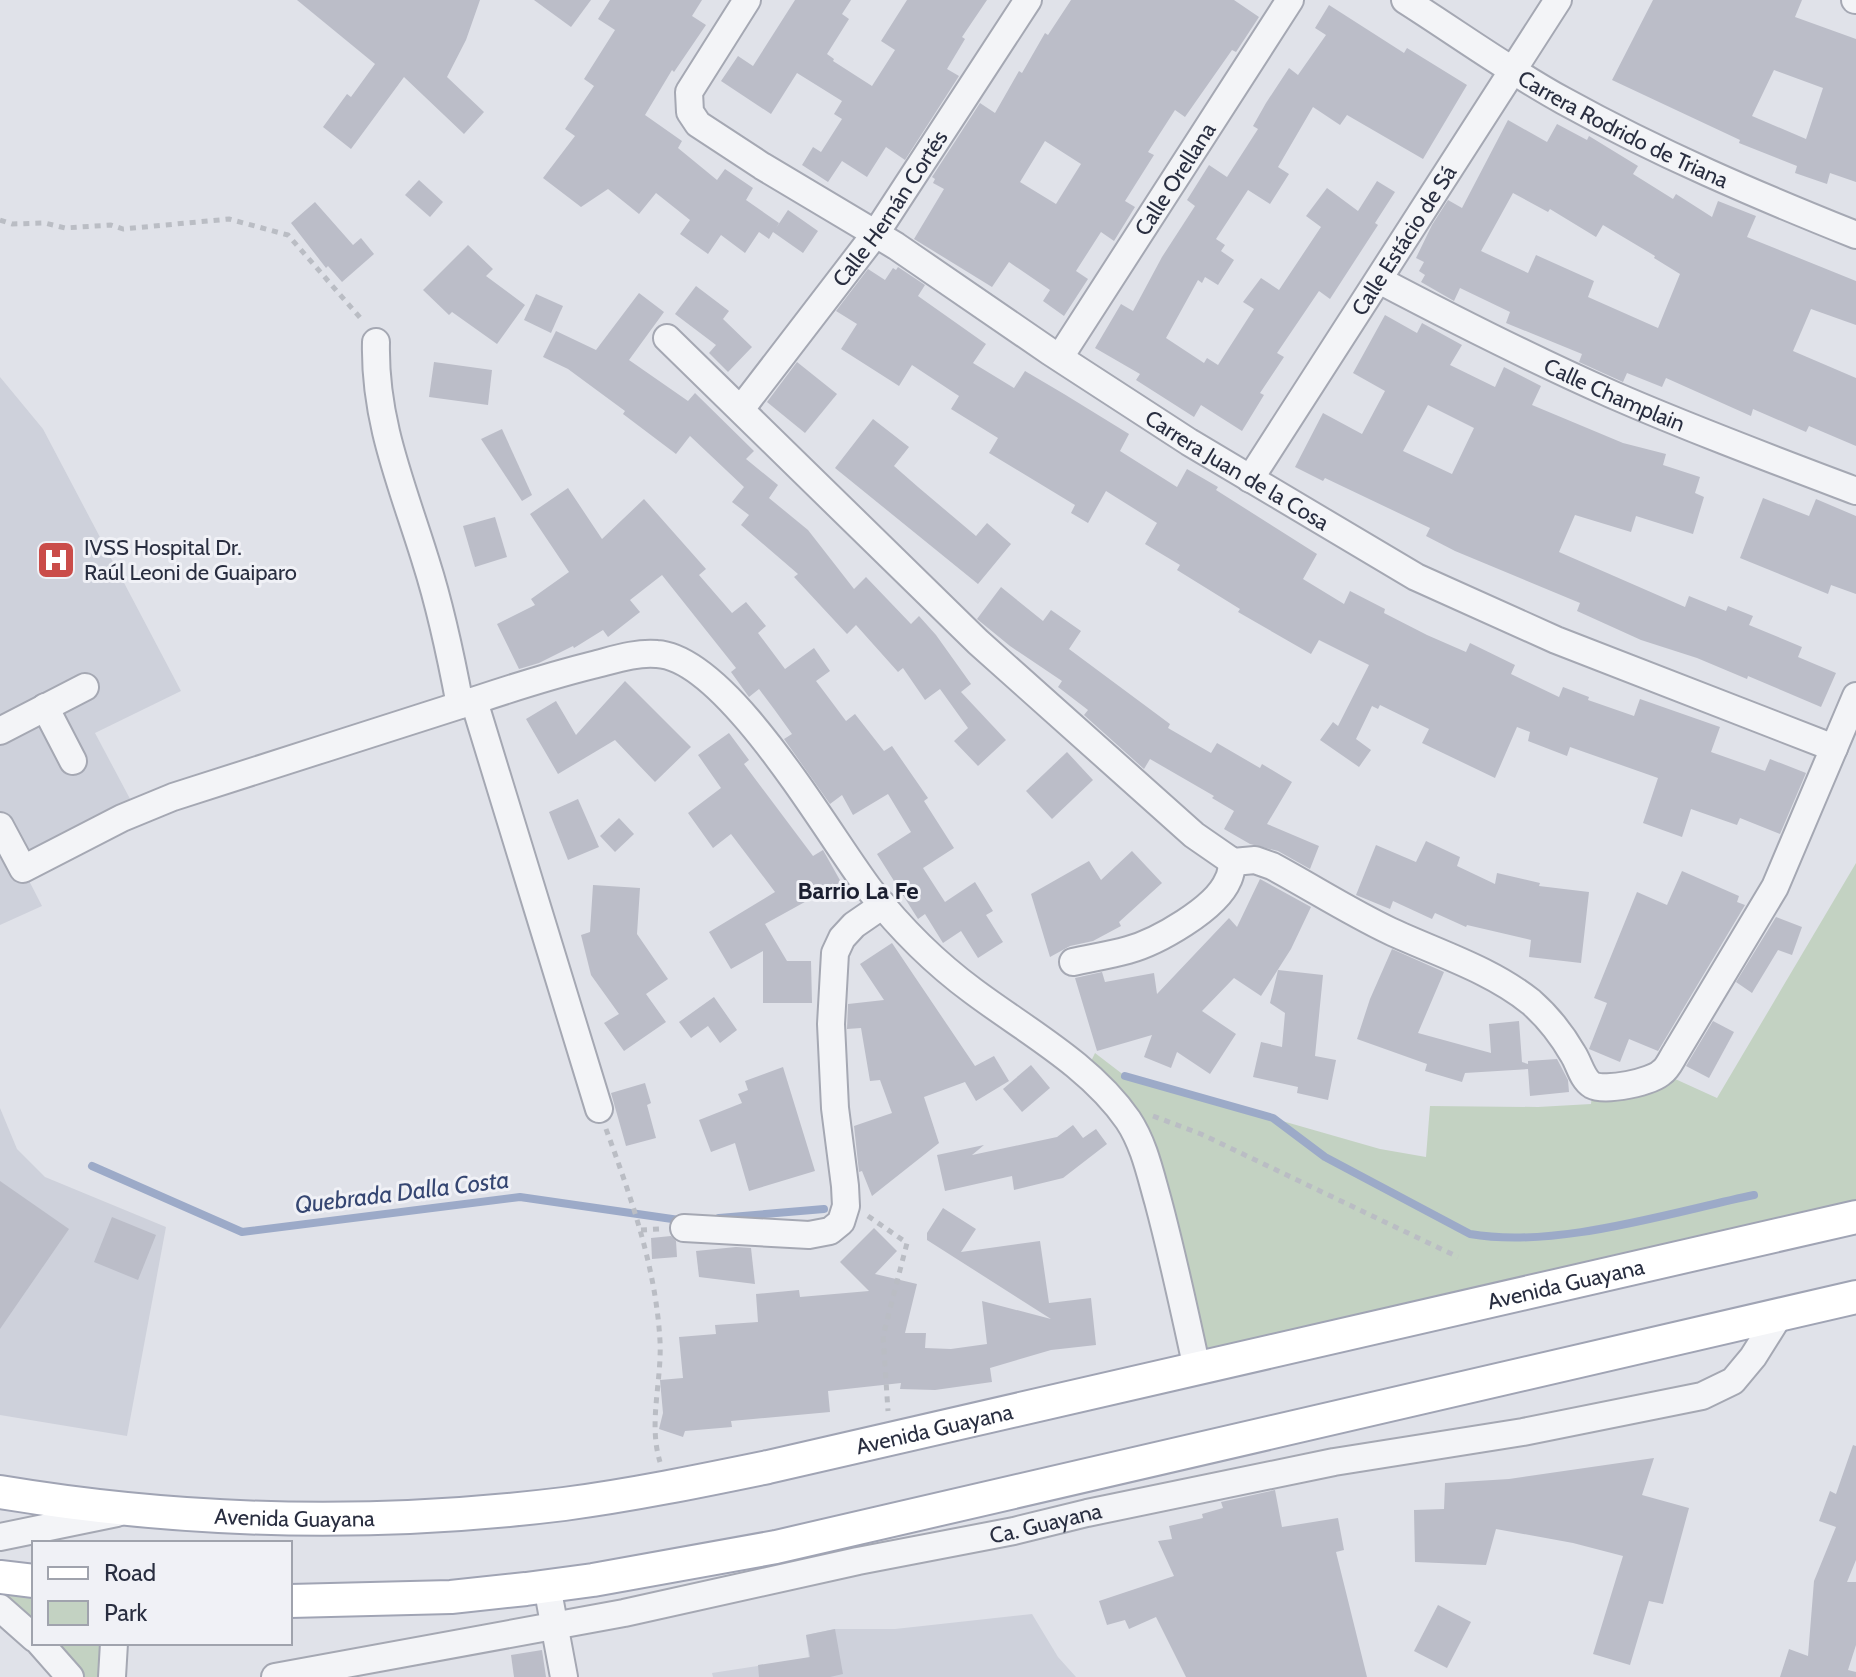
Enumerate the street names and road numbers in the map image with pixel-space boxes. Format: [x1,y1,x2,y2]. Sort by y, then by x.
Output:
street label: Carrera Rodrido de Triana [1513,64,1733,194]
street label: Calle Orellana [1128,117,1221,240]
street label: Calle Hernán Cortés [826,125,953,292]
street label: Calle Estácio de Sá [1345,160,1462,320]
street label: Calle Champlain [1540,352,1689,437]
street label: Carrera Juan de la Cosa [1140,404,1334,536]
street label: Avenida Guayana [1485,1252,1647,1315]
street label: Avenida Guayana [853,1398,1016,1460]
street label: Ca. Guayana [987,1497,1104,1549]
street label: Avenida Guayana [214,1502,375,1532]

